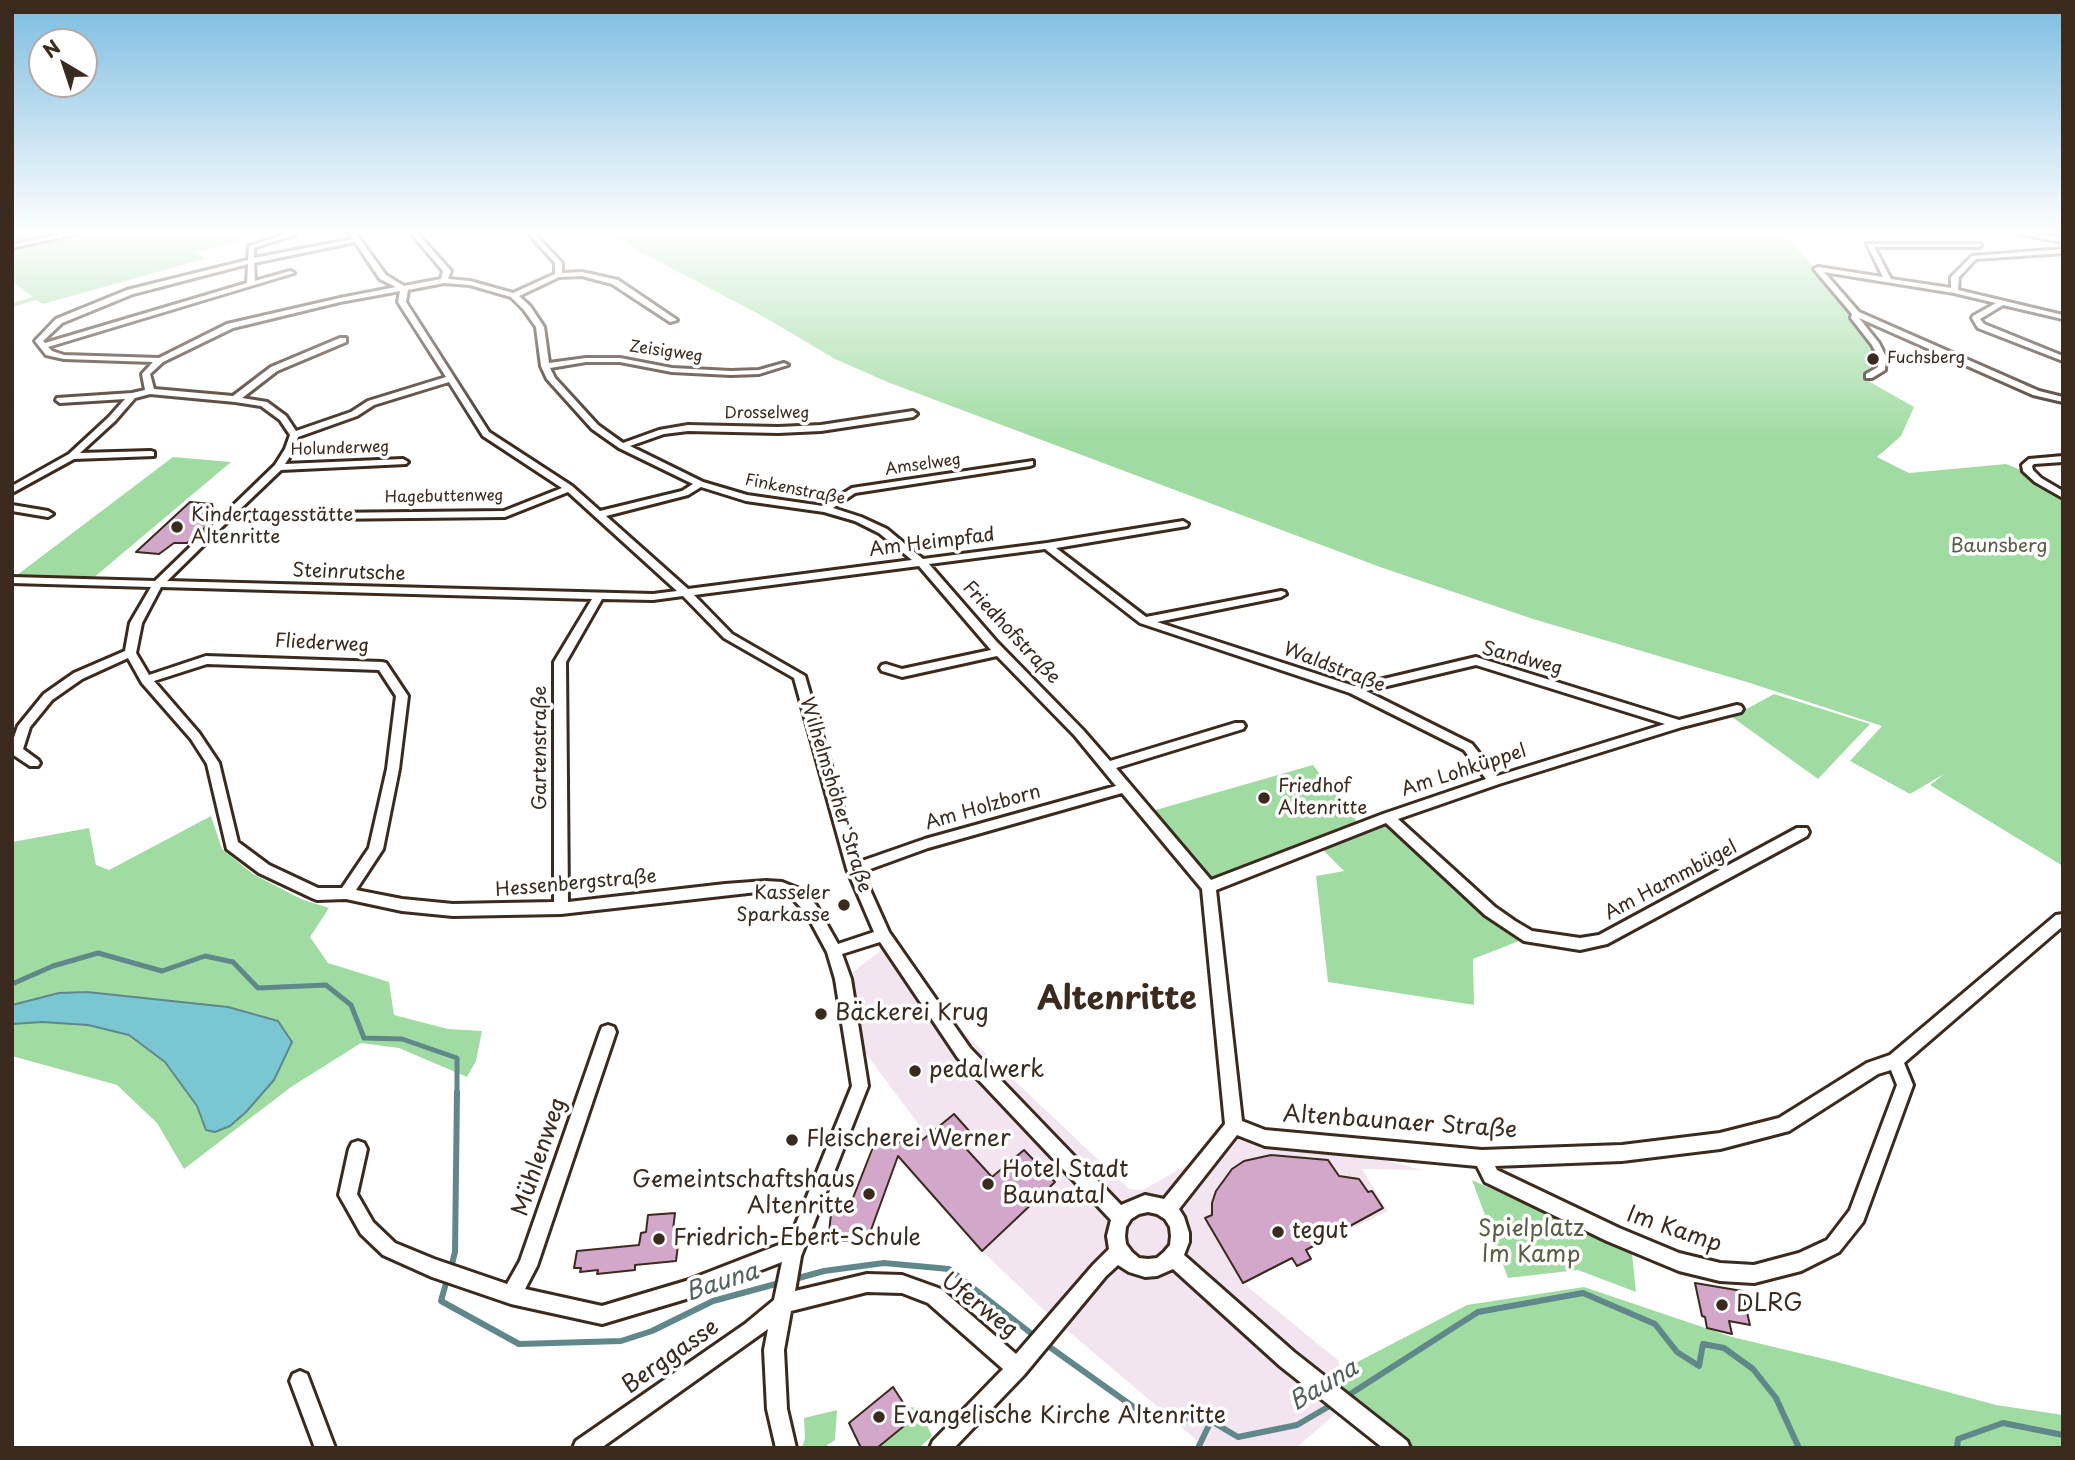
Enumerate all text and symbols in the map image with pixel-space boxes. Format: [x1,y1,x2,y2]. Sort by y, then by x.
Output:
north arrow [28,28,98,98]
text: N [36,33,66,64]
street label: Zeisigweg [628,337,704,367]
place label: Fuchsberg [1887,349,1965,369]
marker: Fuchsberg [1865,351,1881,367]
street label: Drosselweg [725,404,809,424]
street label: Holunderweg [290,438,390,460]
street label: Amselweg [884,450,962,480]
street label: Finkenstraße [743,471,847,509]
street label: Hagebuttenweg [384,486,504,508]
place label: Kindertagesstätte Altenritte [191,505,353,549]
marker: Kindertagesstätte Altenritte [169,519,185,535]
street label: Am Heimpfad [868,524,996,562]
park label: Baunsberg [1950,536,2048,558]
street label: Steinrutsche [292,560,406,586]
street label: Friedhofstraße [957,577,1065,689]
street label: Fliederweg [274,630,370,658]
street label: Sandweg [1479,637,1565,681]
street label: Waldstraße [1280,638,1388,698]
street label: Gartenstraße [530,686,552,810]
street label: Wilhelmshöher Straße [794,695,876,895]
street label: Am Lohküppel [1399,740,1529,802]
place label: Friedhof Altenritte [1278,776,1367,820]
street label: Am Holzborn [923,781,1043,835]
marker: Friedhof Altenritte [1256,790,1272,806]
street label: Am Hammbügel [1601,837,1741,925]
street label: Hessenbergstraße [494,866,658,902]
place label: Kasseler Sparkasse [736,883,830,927]
marker: Kasseler Sparkasse [836,897,852,913]
district label: Altenritte [1037,981,1197,1019]
place label: Bäckerei Krug [835,1000,989,1028]
marker: Bäckerei Krug [813,1006,829,1022]
place label: pedalwerk [929,1057,1044,1085]
marker: pedalwerk [907,1063,923,1079]
street label: Mühlenweg [507,1094,573,1220]
street label: Altenbaunaer Straße [1282,1101,1518,1145]
place label: Fleischerei Werner [806,1126,1011,1154]
marker: Fleischerei Werner [784,1132,800,1148]
place label: Hotel Stadt Baunatal [1002,1157,1128,1211]
place label: Gemeintschaftshaus Altenritte [632,1167,855,1221]
marker: Hotel Stadt Baunatal [980,1176,996,1192]
marker: Gemeintschaftshaus Altenritte [861,1186,877,1202]
street label: Im Kamp [1623,1201,1725,1259]
park label: Spielplatz Im Kamp [1478,1216,1584,1270]
place label: tegut [1292,1218,1348,1246]
marker: tegut [1270,1224,1286,1240]
place label: Friedrich-Ebert-Schule [673,1225,921,1253]
marker: Friedrich-Ebert-Schule [651,1231,667,1247]
water label: Bauna [682,1258,762,1308]
street label: Uferweg [935,1267,1023,1345]
place label: DLRG [1736,1291,1803,1319]
marker: DLRG [1714,1297,1730,1313]
street label: Berggasse [617,1314,725,1400]
water label: Bauna [1285,1354,1363,1418]
place label: Evangelische Kirche Altenritte [893,1403,1226,1431]
marker: Evangelische Kirche Altenritte [871,1409,887,1425]

